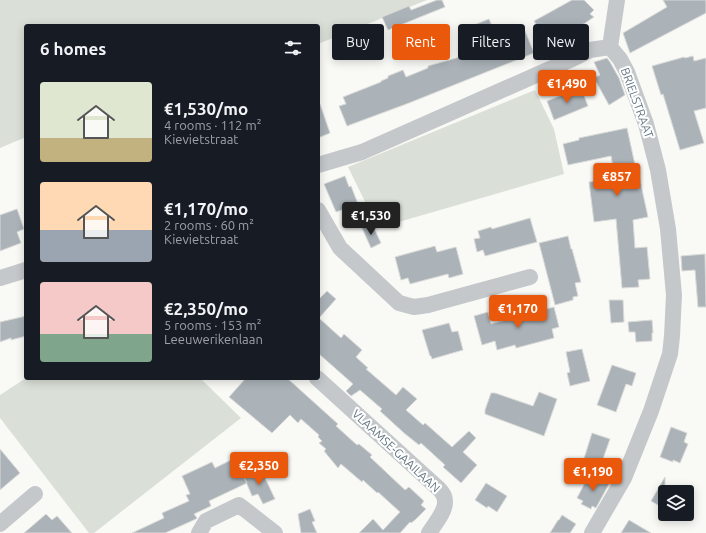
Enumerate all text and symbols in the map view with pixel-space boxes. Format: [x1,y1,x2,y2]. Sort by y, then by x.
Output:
chip: Buy [332,24,384,60]
chip: Rent [392,24,450,60]
chip: Filters [458,24,525,60]
chip: New [533,24,589,60]
icon: filters [282,37,304,59]
text: 6 homes [40,39,106,58]
street label: BRIELSTRAAT [619,66,656,140]
pin: €1,490 [534,70,600,104]
text: €1,490 [547,76,587,90]
icon: home [72,98,120,146]
text: €1,530/mo [164,99,248,118]
text: 4 rooms · 112 m² [164,118,261,132]
text: Kievietstraat [164,132,238,146]
pin: €857 [593,163,641,197]
text: €857 [602,169,632,183]
icon: home [72,198,120,246]
text: €1,170/mo [164,199,248,218]
pin: €1,530 [338,202,404,236]
text: €1,530 [351,208,391,222]
text: 2 rooms · 60 m² [164,218,254,232]
text: Kievietstraat [164,232,238,246]
pin: €1,170 [485,295,551,329]
icon: home [72,298,120,346]
text: €2,350/mo [164,299,248,318]
text: €1,170 [498,301,538,315]
text: 5 rooms · 153 m² [164,318,261,332]
text: Leeuwerikenlaan [164,332,263,346]
street label: VLAAMSE-GAAILAAN [350,407,443,495]
pin: €2,350 [226,452,292,486]
text: €2,350 [239,458,279,472]
pin: €1,190 [560,458,626,492]
text: €1,190 [573,464,613,478]
map controls [658,485,694,521]
button: layers [658,485,694,521]

